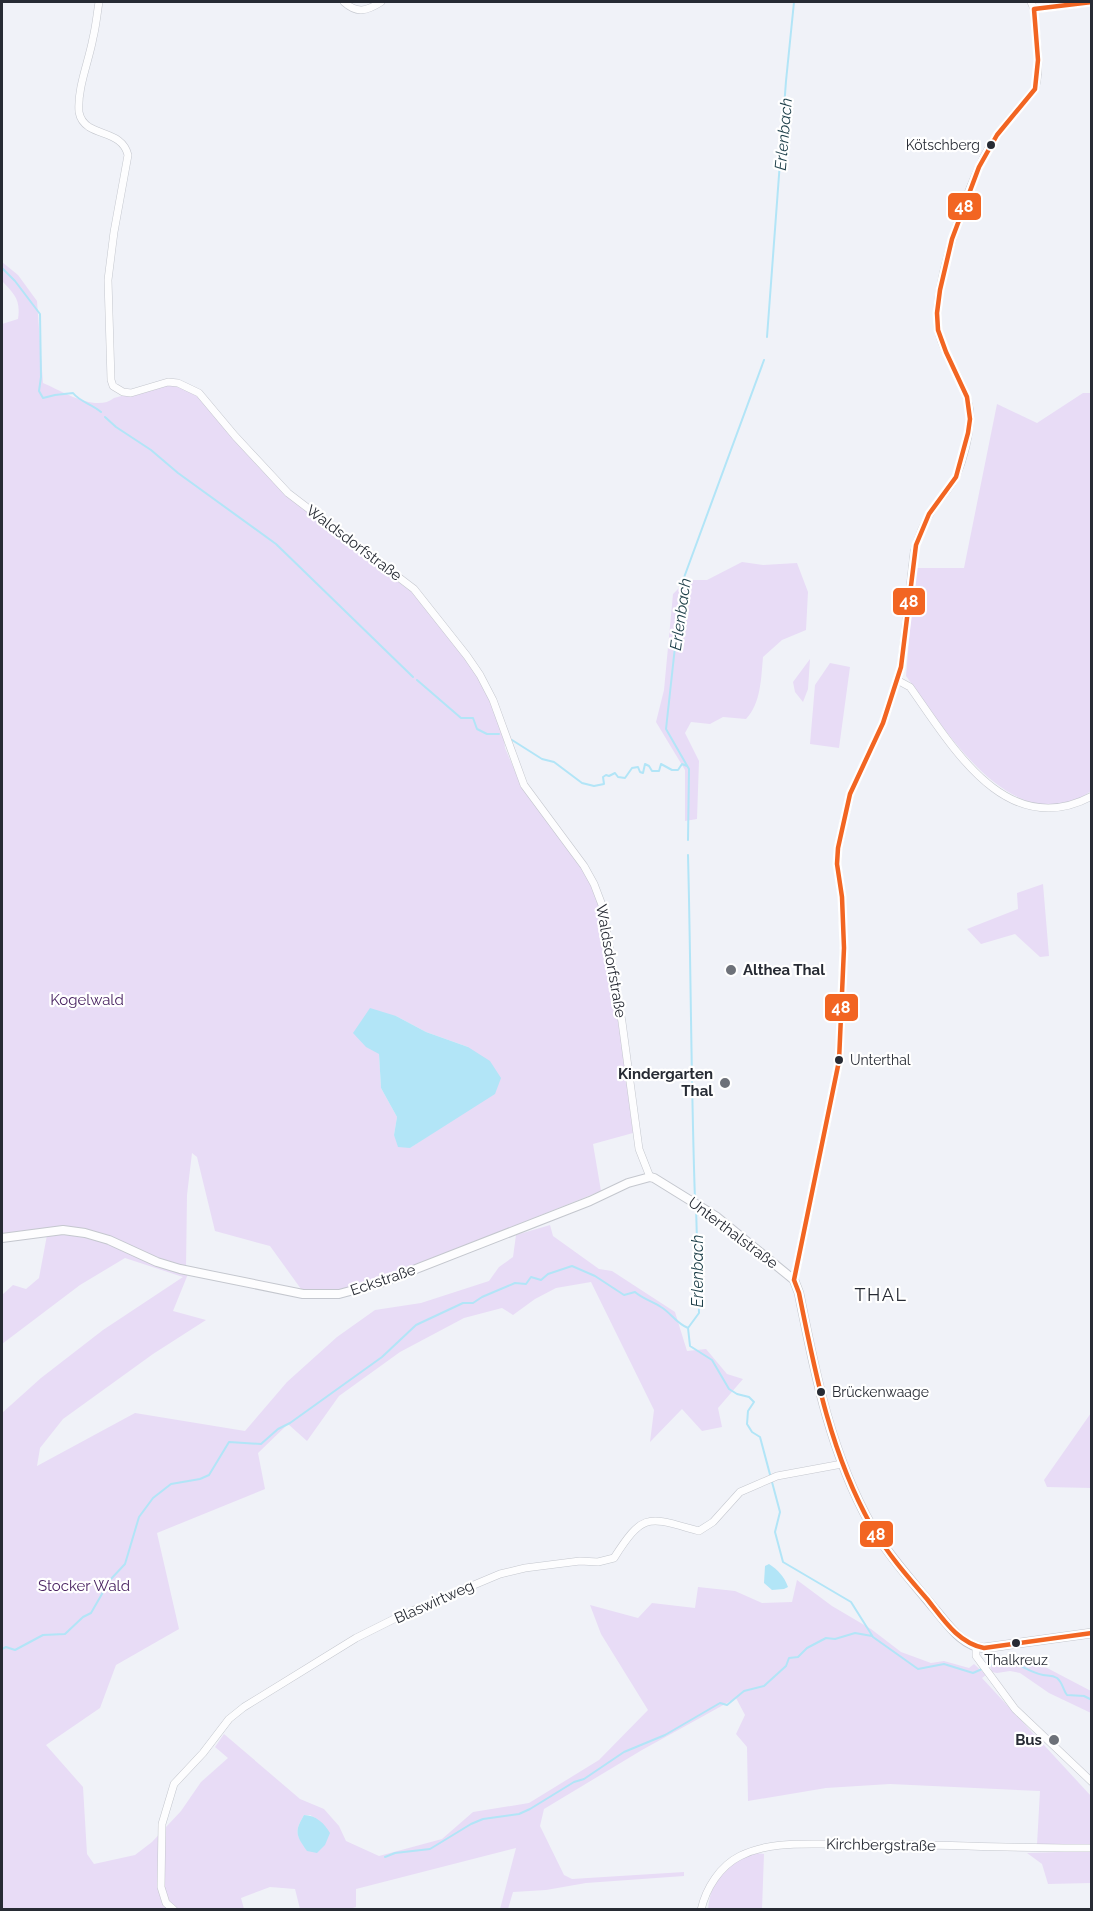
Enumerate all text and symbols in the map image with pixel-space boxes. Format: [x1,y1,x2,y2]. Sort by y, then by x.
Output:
water label: Erlenbach [771,97,796,171]
place label: Kötschberg [906,137,980,153]
marker: Kötschberg [985,139,997,151]
line badge: 48 [947,192,982,221]
text: 48 [955,197,973,216]
street label: Waldsdorfstraße [303,501,405,585]
water label: Erlenbach [666,577,695,651]
line badge: 48 [892,587,926,616]
text: 48 [900,592,918,611]
street label: Waldsdorfstraße [592,903,630,1019]
place label: Althea Thal [743,961,825,979]
marker: Althea Thal [724,963,738,977]
park label: Kogelwald [50,991,124,1009]
line badge: 48 [824,993,859,1022]
text: 48 [832,998,850,1017]
place label: Unterthal [850,1052,911,1068]
marker: Unterthal [833,1054,845,1066]
place label: Kindergarten Thal [618,1065,713,1100]
marker: Kindergarten Thal [718,1076,732,1090]
street label: Unterthalstraße [685,1193,782,1273]
water label: Erlenbach [688,1235,707,1307]
street label: Eckstraße [348,1260,418,1300]
district label: THAL [855,1284,907,1305]
place label: Brückenwaage [832,1384,929,1400]
marker: Brückenwaage [815,1386,827,1398]
line badge: 48 [859,1520,894,1548]
text: 48 [867,1525,885,1544]
street label: Blaswirtweg [391,1576,477,1628]
park label: Stocker Wald [38,1577,130,1595]
marker: Thalkreuz [1010,1637,1022,1649]
place label: Thalkreuz [984,1652,1048,1668]
place label: Bus [1015,1731,1042,1749]
marker: Bus [1047,1733,1061,1747]
street label: Kirchbergstraße [826,1835,936,1855]

